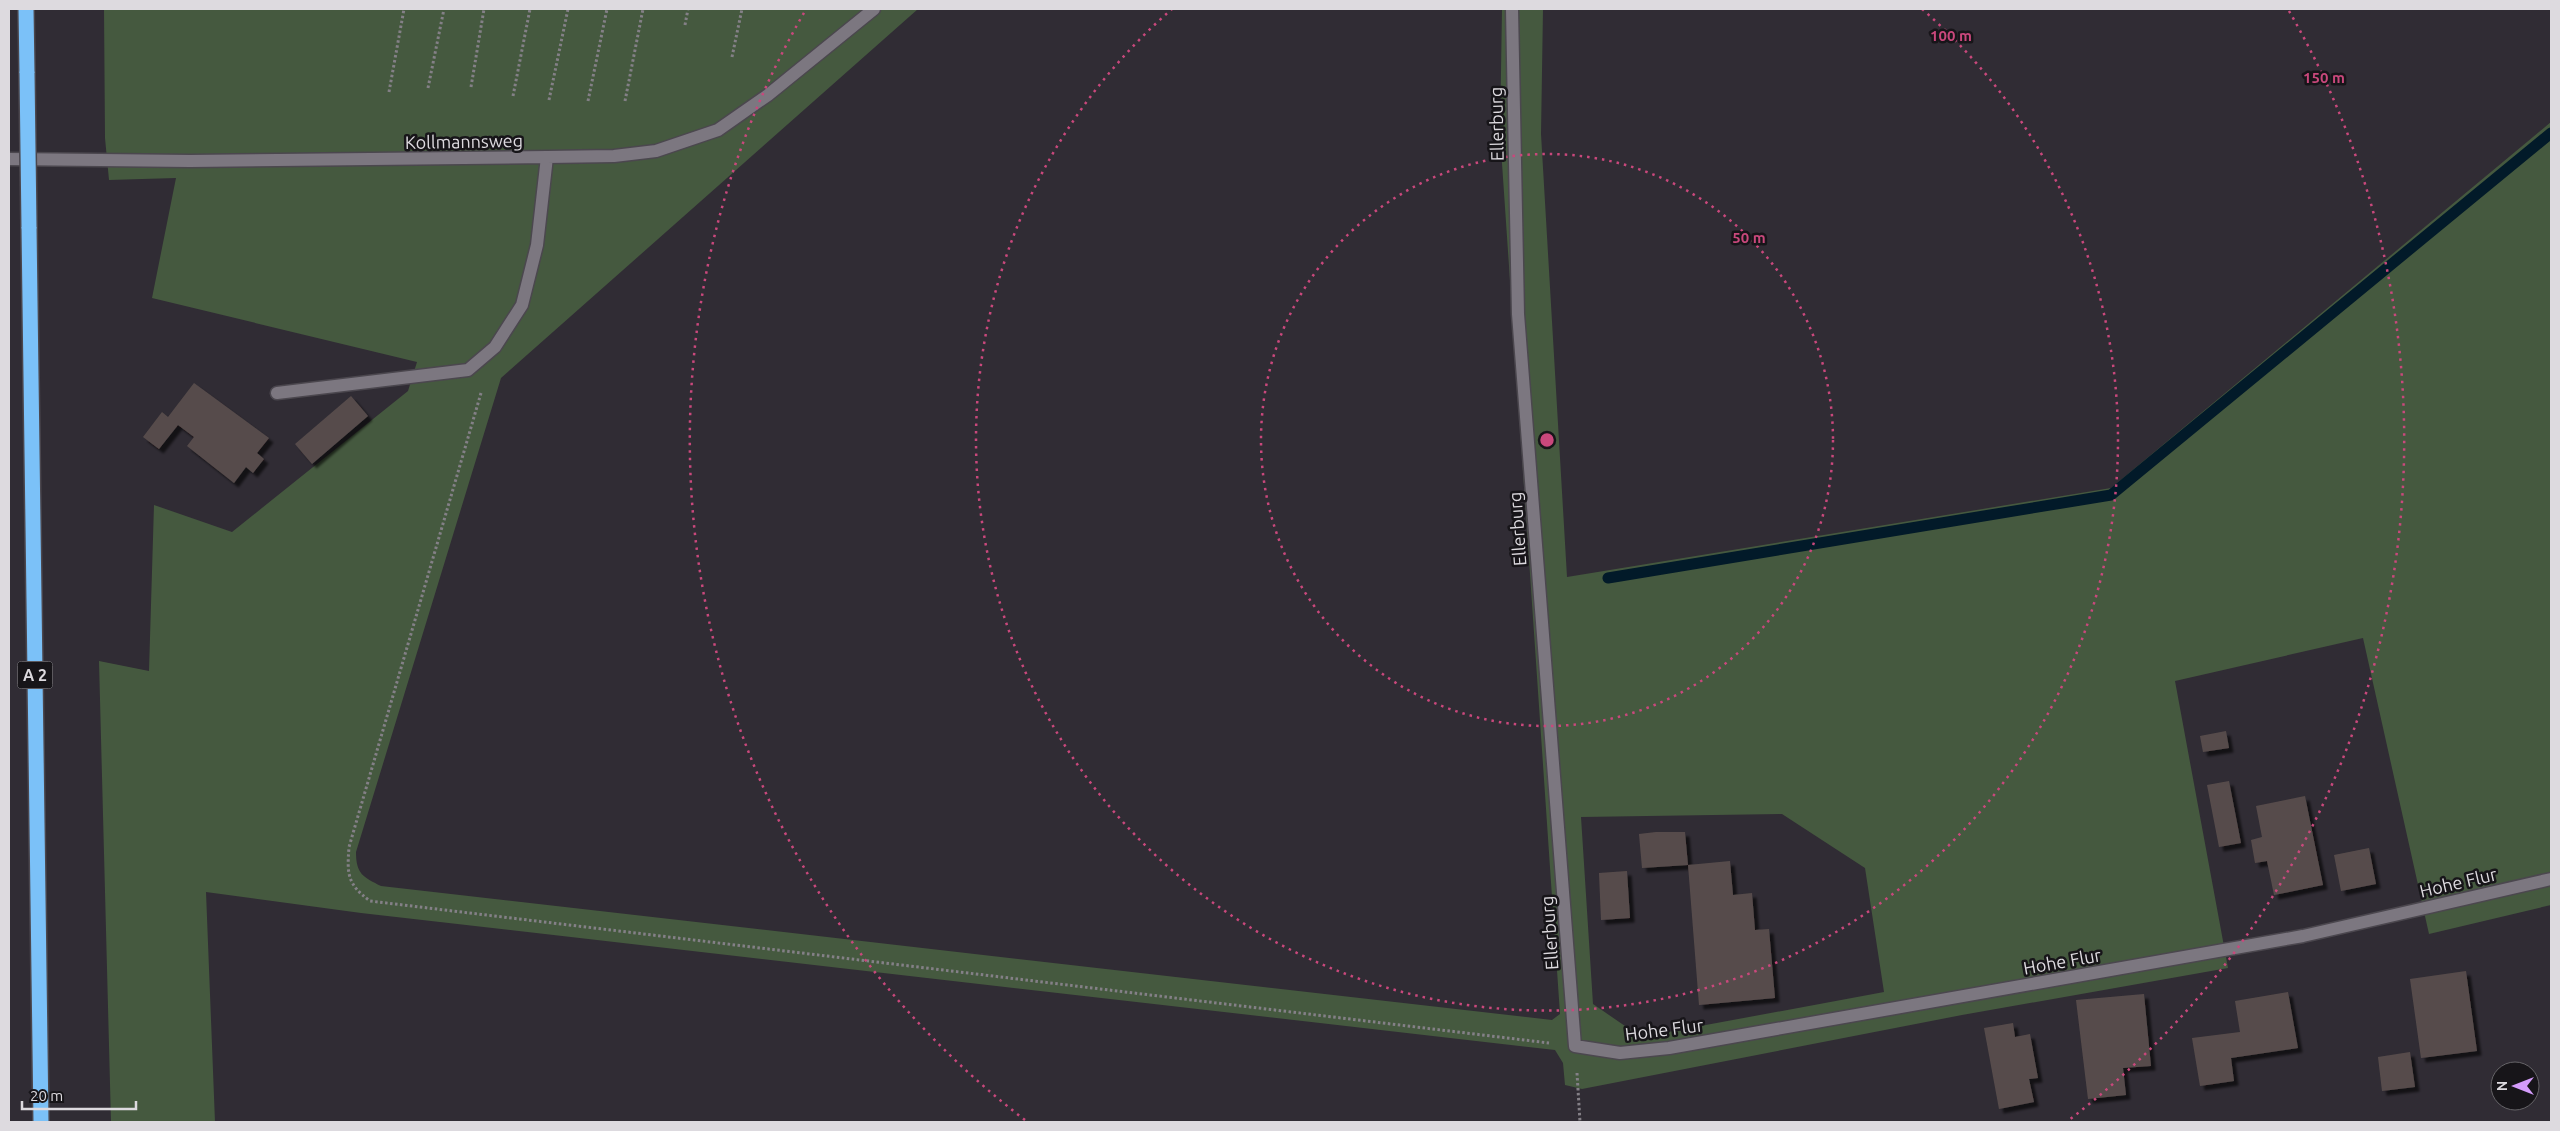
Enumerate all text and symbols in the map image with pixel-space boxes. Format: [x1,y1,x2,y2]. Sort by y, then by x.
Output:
text: 100 m [1930,27,1972,44]
text: 150 m [2303,69,2345,86]
street label: Ellerburg [1485,87,1507,161]
street label: Kollmannsweg [405,130,523,152]
text: 50 m [1732,229,1766,246]
centre of rings [1538,431,1556,449]
street label: Ellerburg [1504,491,1530,567]
road number: A 2 [18,662,52,688]
street label: Hohe Flur [2417,863,2499,901]
street label: Ellerburg [1536,895,1562,971]
street label: Hohe Flur [2022,944,2103,978]
street label: Hohe Flur [1624,1014,1704,1044]
north arrow [2490,1061,2540,1111]
scale bar [22,1078,136,1110]
text: N [2494,1081,2510,1091]
text: 20 m [30,1087,63,1104]

